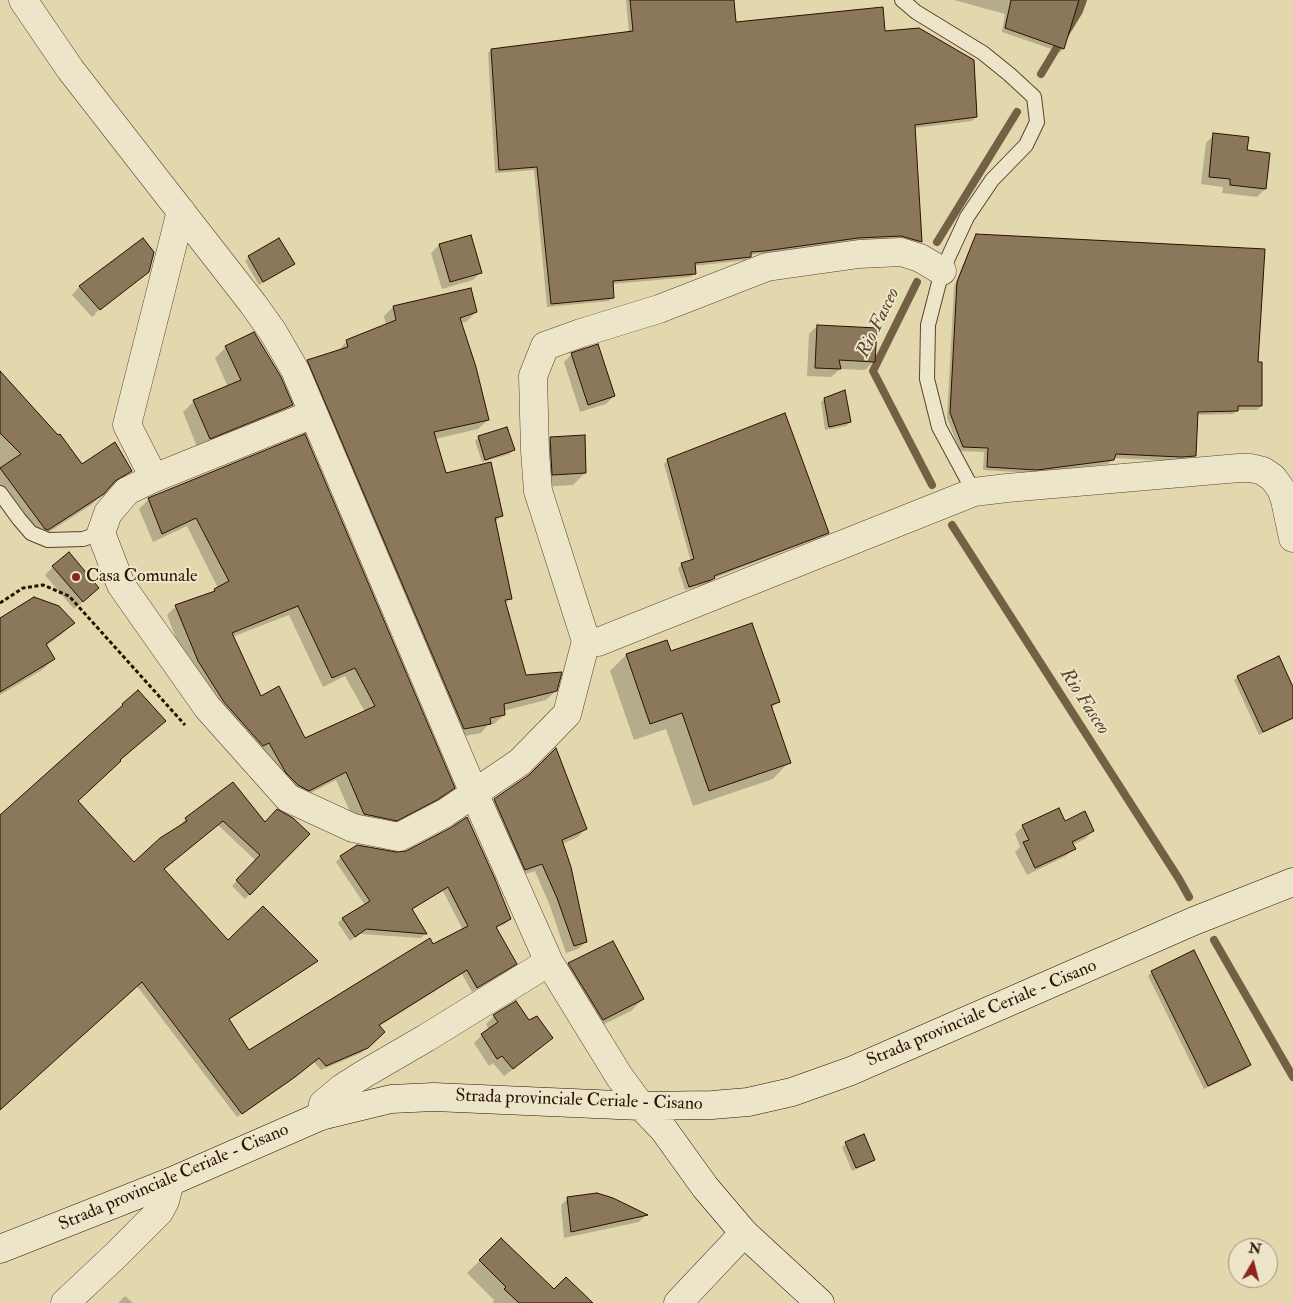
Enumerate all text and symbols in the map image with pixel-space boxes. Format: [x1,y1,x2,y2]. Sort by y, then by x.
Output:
water label: Rio Fasceo [852,285,906,361]
place label: Casa Comunale [86,566,198,588]
marker: Casa Comunale [70,571,82,583]
water label: Rio Fasceo [1054,665,1114,739]
street label: Strada provinciale Ceriale - Cisano [864,956,1100,1072]
street label: Strada provinciale Ceriale - Cisano [455,1086,703,1116]
street label: Strada provinciale Ceriale - Cisano [56,1120,292,1236]
north arrow [1228,1238,1278,1288]
text: N [1248,1239,1262,1258]

